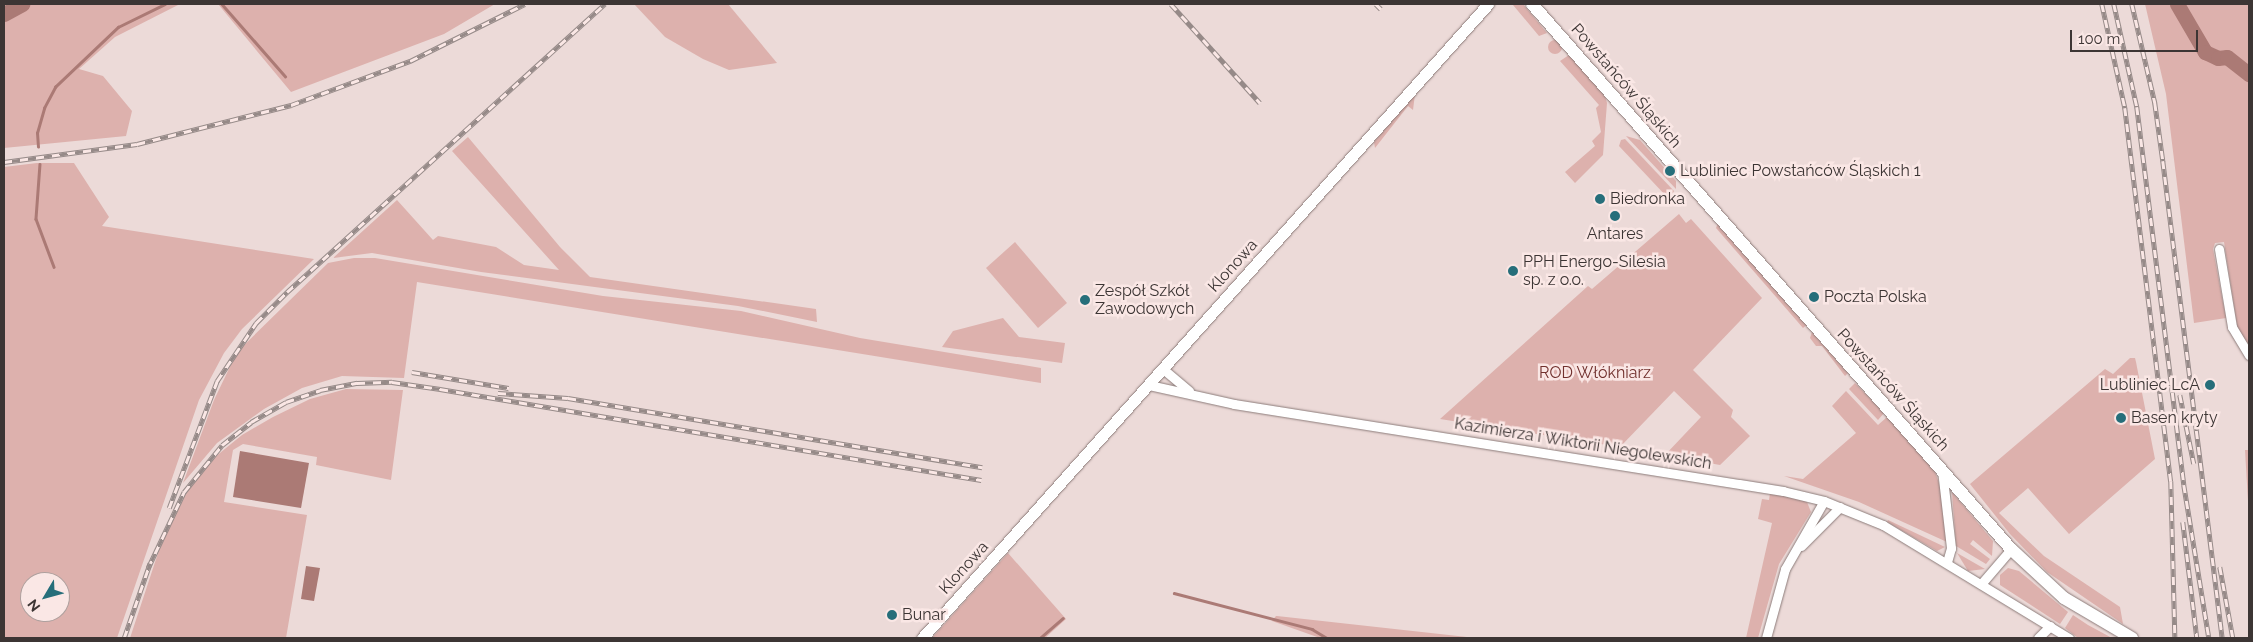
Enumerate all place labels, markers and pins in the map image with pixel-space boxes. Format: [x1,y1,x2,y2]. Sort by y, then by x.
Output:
place label: Lubliniec Powstańców Śląskich 1 [1680,161,1921,181]
marker: Lubliniec Powstańców Śląskich 1 [1664,165,1676,177]
place label: Biedronka [1610,189,1685,209]
marker: Biedronka [1594,193,1606,205]
marker: Antares [1609,210,1621,222]
place label: Antares [1587,224,1643,244]
place label: PPH Energo-Silesia sp. z o.o. [1523,252,1666,290]
marker: PPH Energo-Silesia sp. z o.o. [1507,265,1519,277]
place label: Zespół Szkół Zawodowych [1095,281,1194,319]
place label: Poczta Polska [1824,287,1927,307]
marker: Poczta Polska [1808,291,1820,303]
marker: Zespół Szkół Zawodowych [1079,294,1091,306]
place label: Lubliniec LcA [2100,375,2200,395]
marker: Lubliniec LcA [2204,379,2216,391]
place label: Basen kryty [2131,408,2218,428]
marker: Basen kryty [2115,412,2127,424]
place label: Bunar [902,605,946,625]
marker: Bunar [886,609,898,621]

